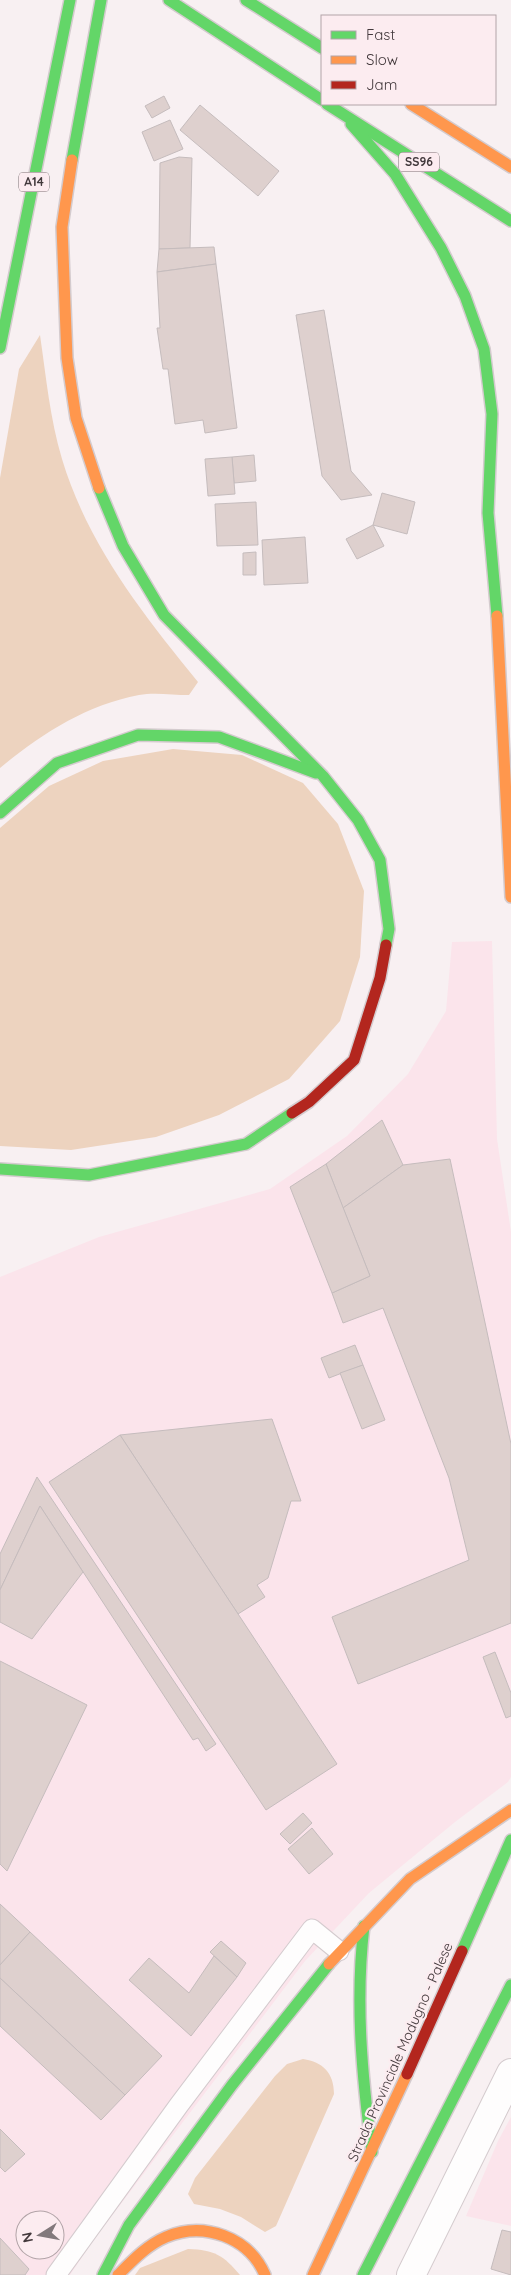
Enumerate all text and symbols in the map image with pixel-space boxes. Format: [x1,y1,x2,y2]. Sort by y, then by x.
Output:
legend [321,15,496,105]
text: Fast [366,25,395,44]
text: Slow [366,50,398,69]
text: Jam [366,75,397,94]
road number: SS96 [399,152,439,172]
road number: A14 [19,172,49,192]
street label: Strada Provinciale Modugno - Palese [343,1939,457,2164]
north arrow [15,2210,65,2260]
text: N [17,2231,37,2244]

